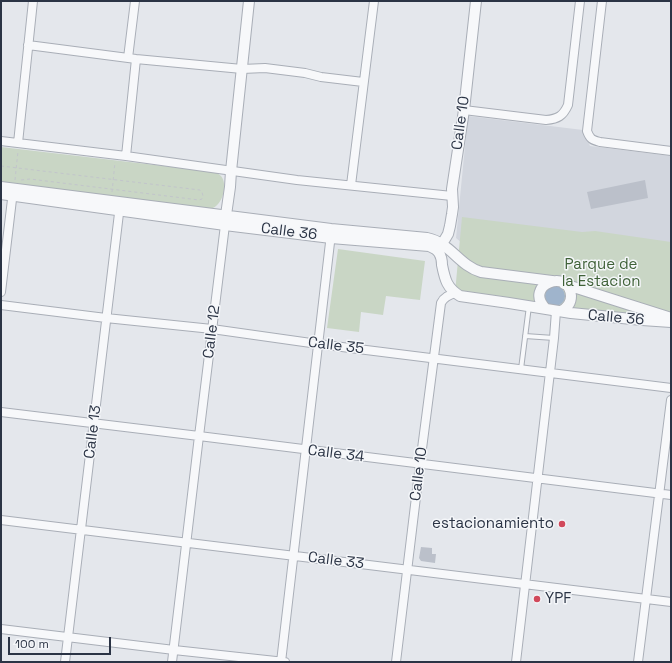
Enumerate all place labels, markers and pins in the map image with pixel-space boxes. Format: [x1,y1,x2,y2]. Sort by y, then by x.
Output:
place label: estacionamiento [432,515,554,533]
marker: estacionamiento [557,519,567,529]
place label: YPF [545,590,571,608]
marker: YPF [532,594,542,604]

